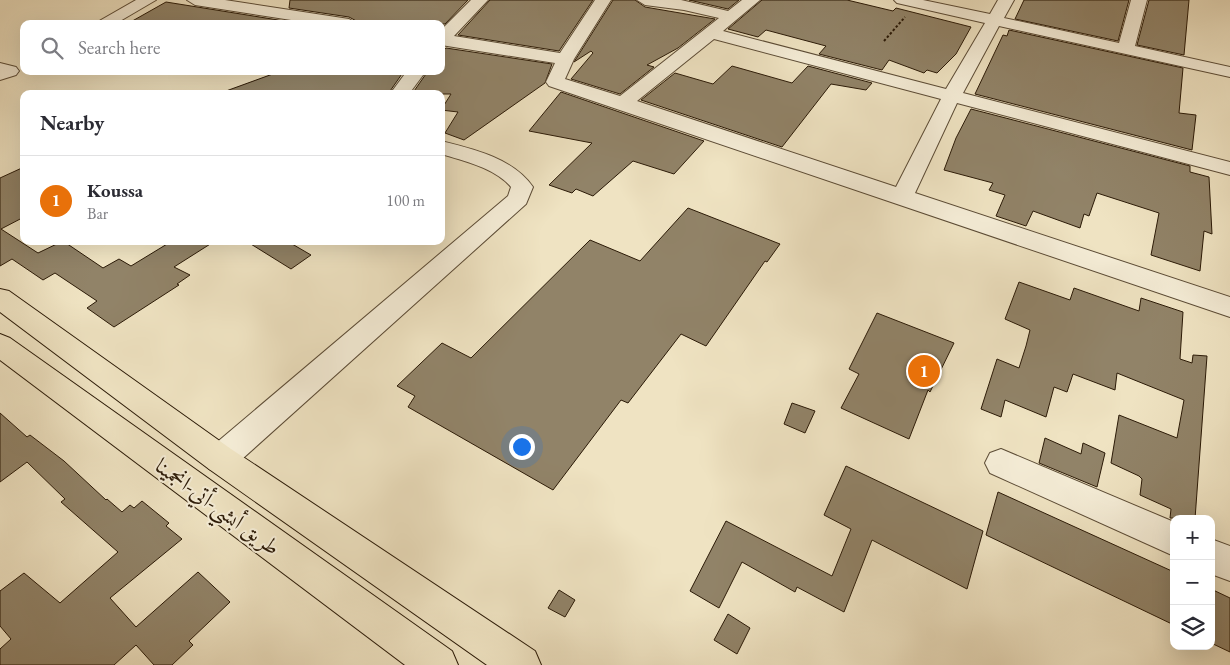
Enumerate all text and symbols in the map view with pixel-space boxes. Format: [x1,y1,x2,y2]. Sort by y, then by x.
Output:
search box [20,20,445,75]
icon: search [38,34,66,62]
text: Search here [78,35,160,60]
text: Nearby [40,109,104,136]
text: Koussa [87,178,143,203]
text: 1 [52,190,60,211]
text: 100 m [386,190,425,211]
text: Bar [87,203,108,224]
pin: 1 [908,352,940,390]
your location [509,434,535,460]
street label: طريق أبشي-أتي-انجمينا [146,450,287,567]
map controls [1170,515,1215,650]
button: + [1170,515,1215,560]
button: − [1170,560,1215,605]
button: layers [1170,605,1215,650]

